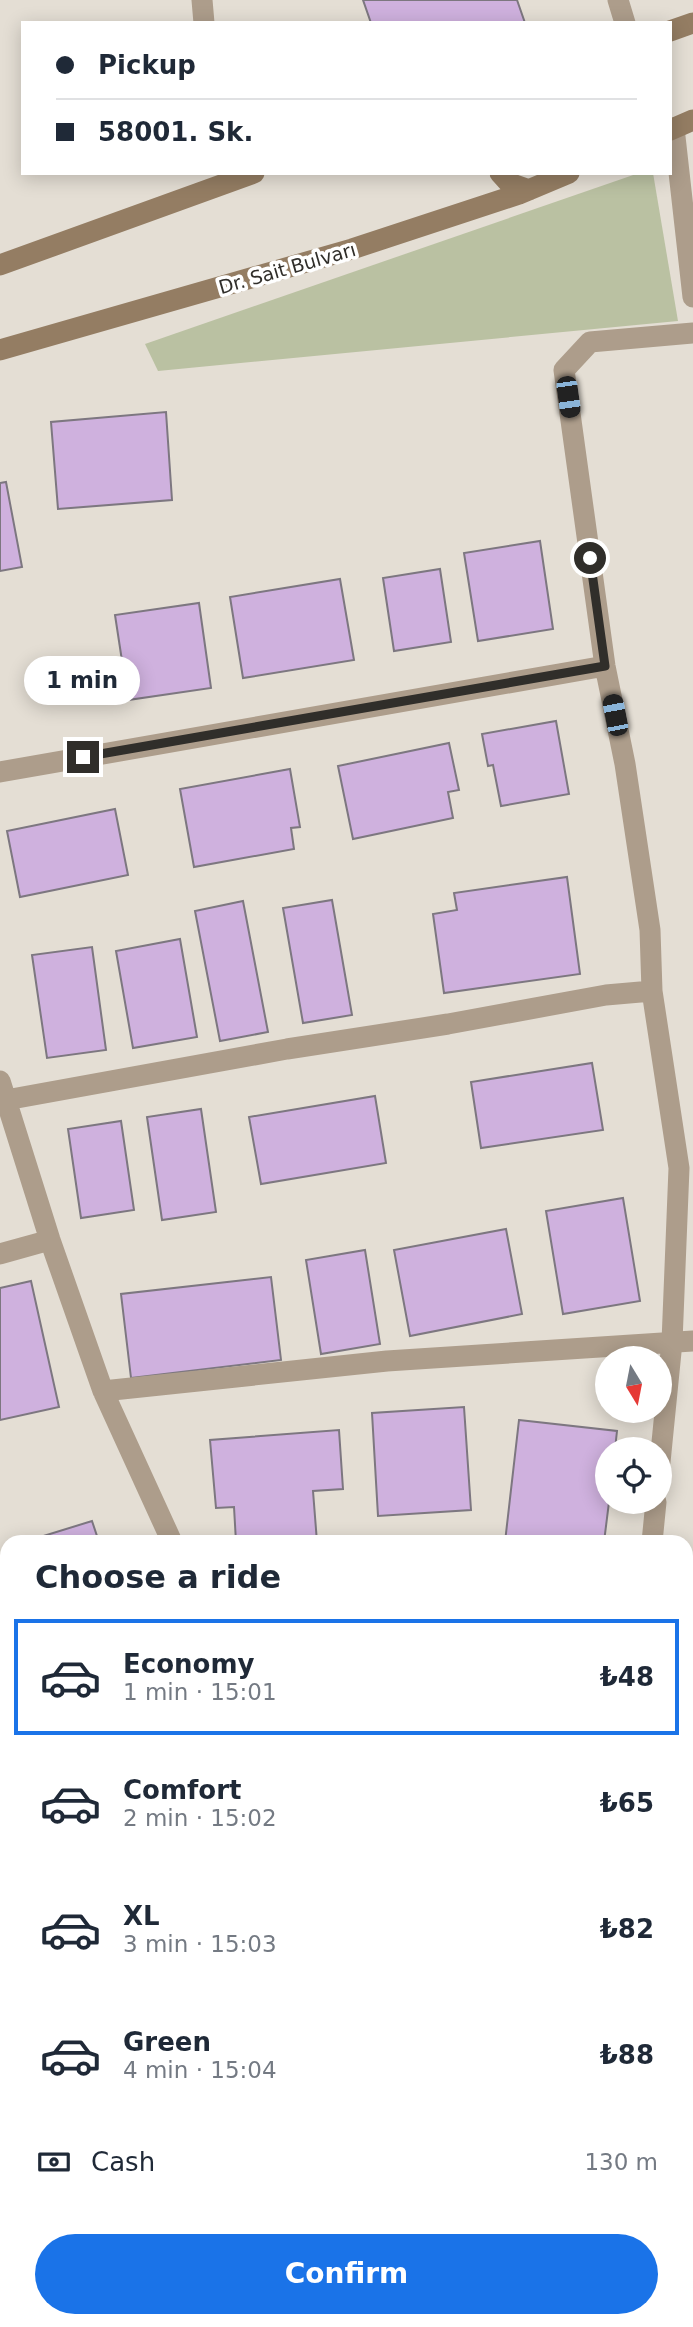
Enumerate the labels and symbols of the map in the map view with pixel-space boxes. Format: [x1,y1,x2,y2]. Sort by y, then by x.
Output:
street label: Dr. Sait Bulvarı [216,238,358,298]
car [555,375,582,419]
route start [574,542,606,574]
callout: 1 min [25,656,141,704]
car [601,692,630,738]
route end [67,741,99,773]
north arrow [595,1346,672,1423]

